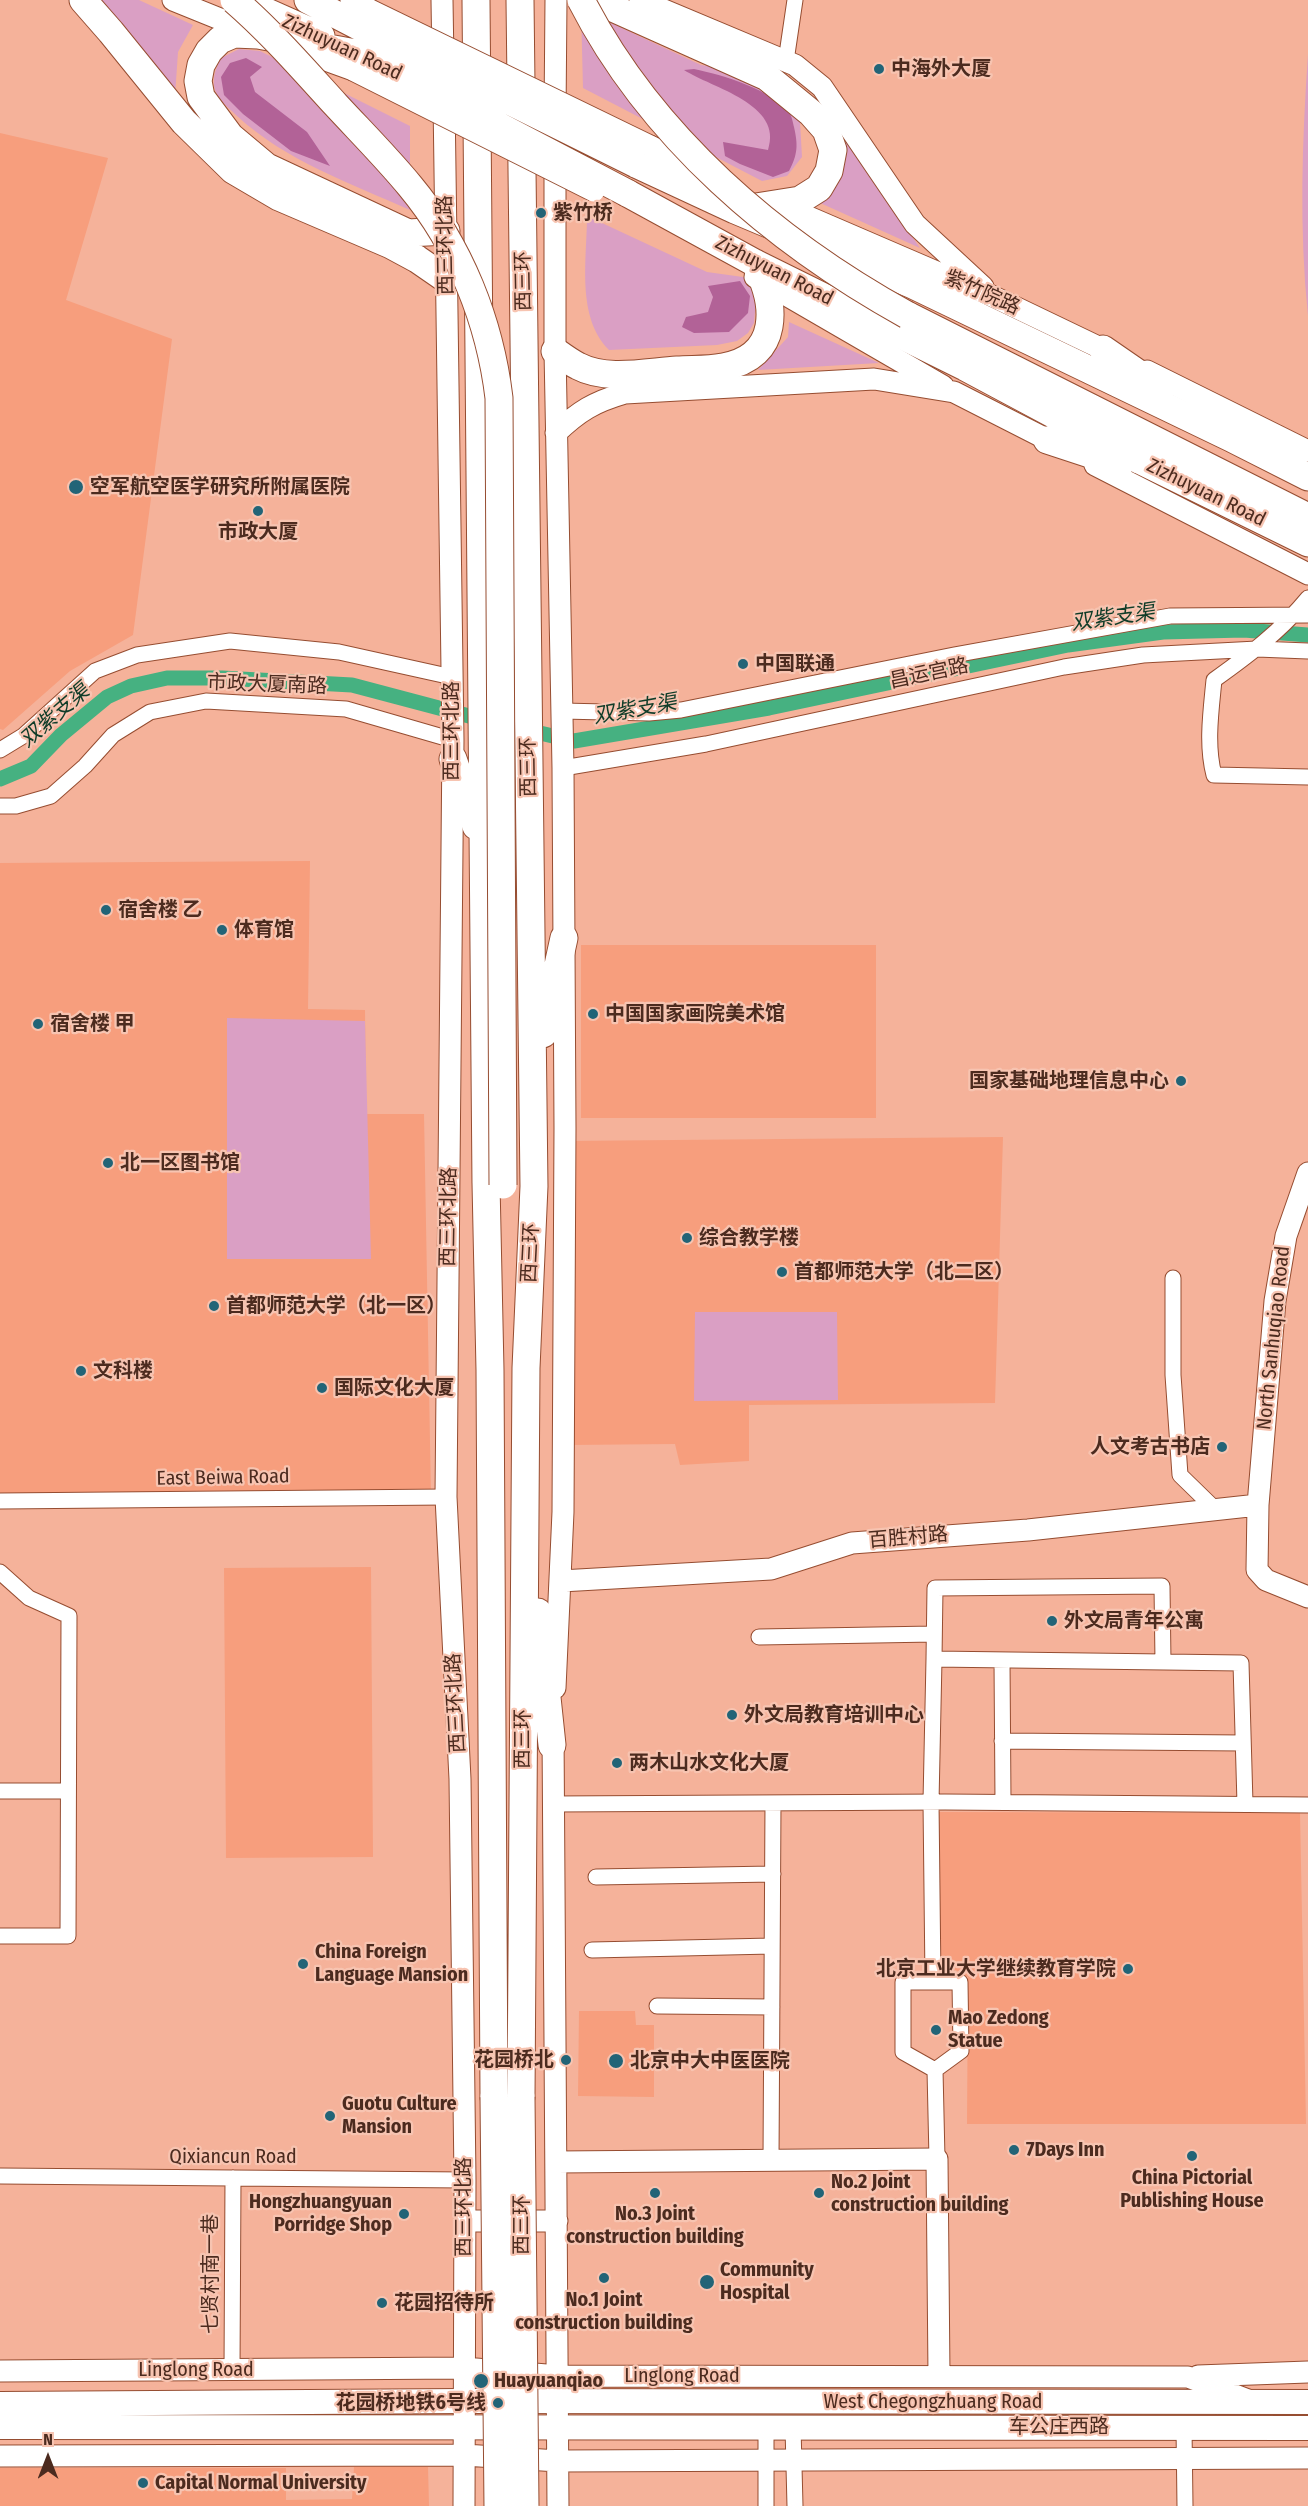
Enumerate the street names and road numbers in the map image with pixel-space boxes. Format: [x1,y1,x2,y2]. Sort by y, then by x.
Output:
street label: Zizhuyuan Road [278,10,406,86]
street label: 西三环北路 [433,195,459,295]
street label: Zizhuyuan Road [711,231,837,311]
street label: 西三环 [511,251,537,311]
street label: 紫竹院路 [941,266,1023,320]
street label: Zizhuyuan Road [1143,454,1269,532]
street label: 昌运宫路 [887,654,971,694]
street label: 市政大厦南路 [207,671,327,699]
street label: 西三环北路 [440,681,464,781]
street label: 西三环 [516,737,542,797]
street label: 西三环北路 [436,1167,462,1267]
street label: 西三环 [517,1222,545,1284]
street label: North Sanhuqiao Road [1252,1245,1296,1431]
street label: East Beiwa Road [156,1465,290,1491]
street label: 百胜村路 [867,1523,949,1553]
street label: 西三环北路 [441,1652,471,1754]
street label: 西三环 [511,1709,535,1769]
street label: Qixiancun Road [169,2145,297,2169]
street label: 西三环北路 [452,2157,476,2257]
street label: 西三环 [510,2195,534,2255]
street label: 七贤村南一巷 [199,2214,223,2334]
street label: Linglong Road [138,2358,254,2382]
street label: Linglong Road [624,2364,740,2388]
street label: West Chegongzhuang Road [823,2390,1043,2414]
street label: 车公庄西路 [1009,2415,1109,2439]

